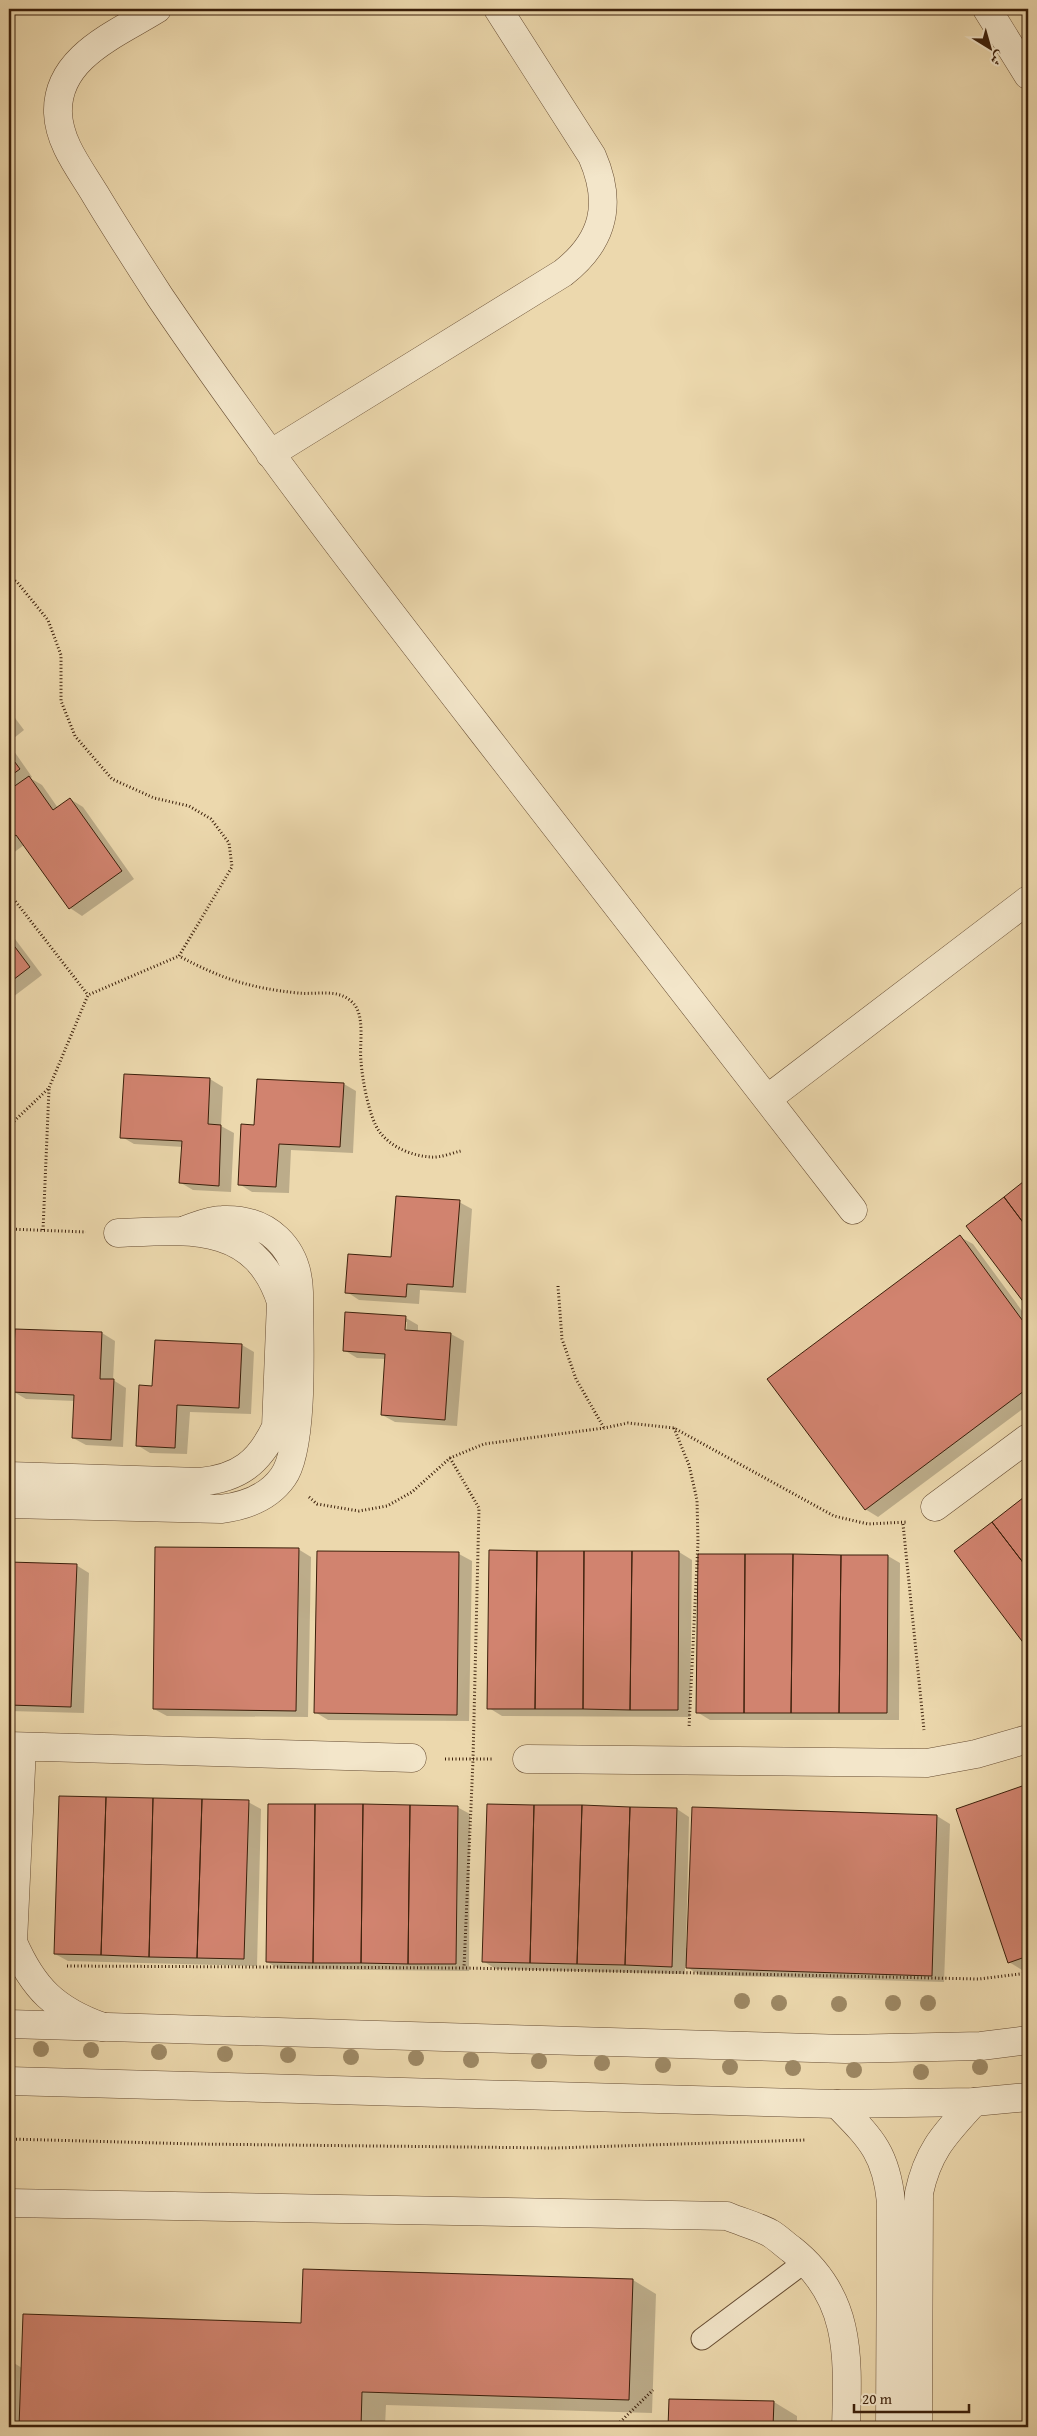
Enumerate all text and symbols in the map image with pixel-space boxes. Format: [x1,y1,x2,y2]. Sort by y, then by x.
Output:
north arrow [964,22,1014,72]
text: ش [986,46,1009,71]
scale bar [854,2381,970,2413]
text: 20 m [862,2388,893,2409]

